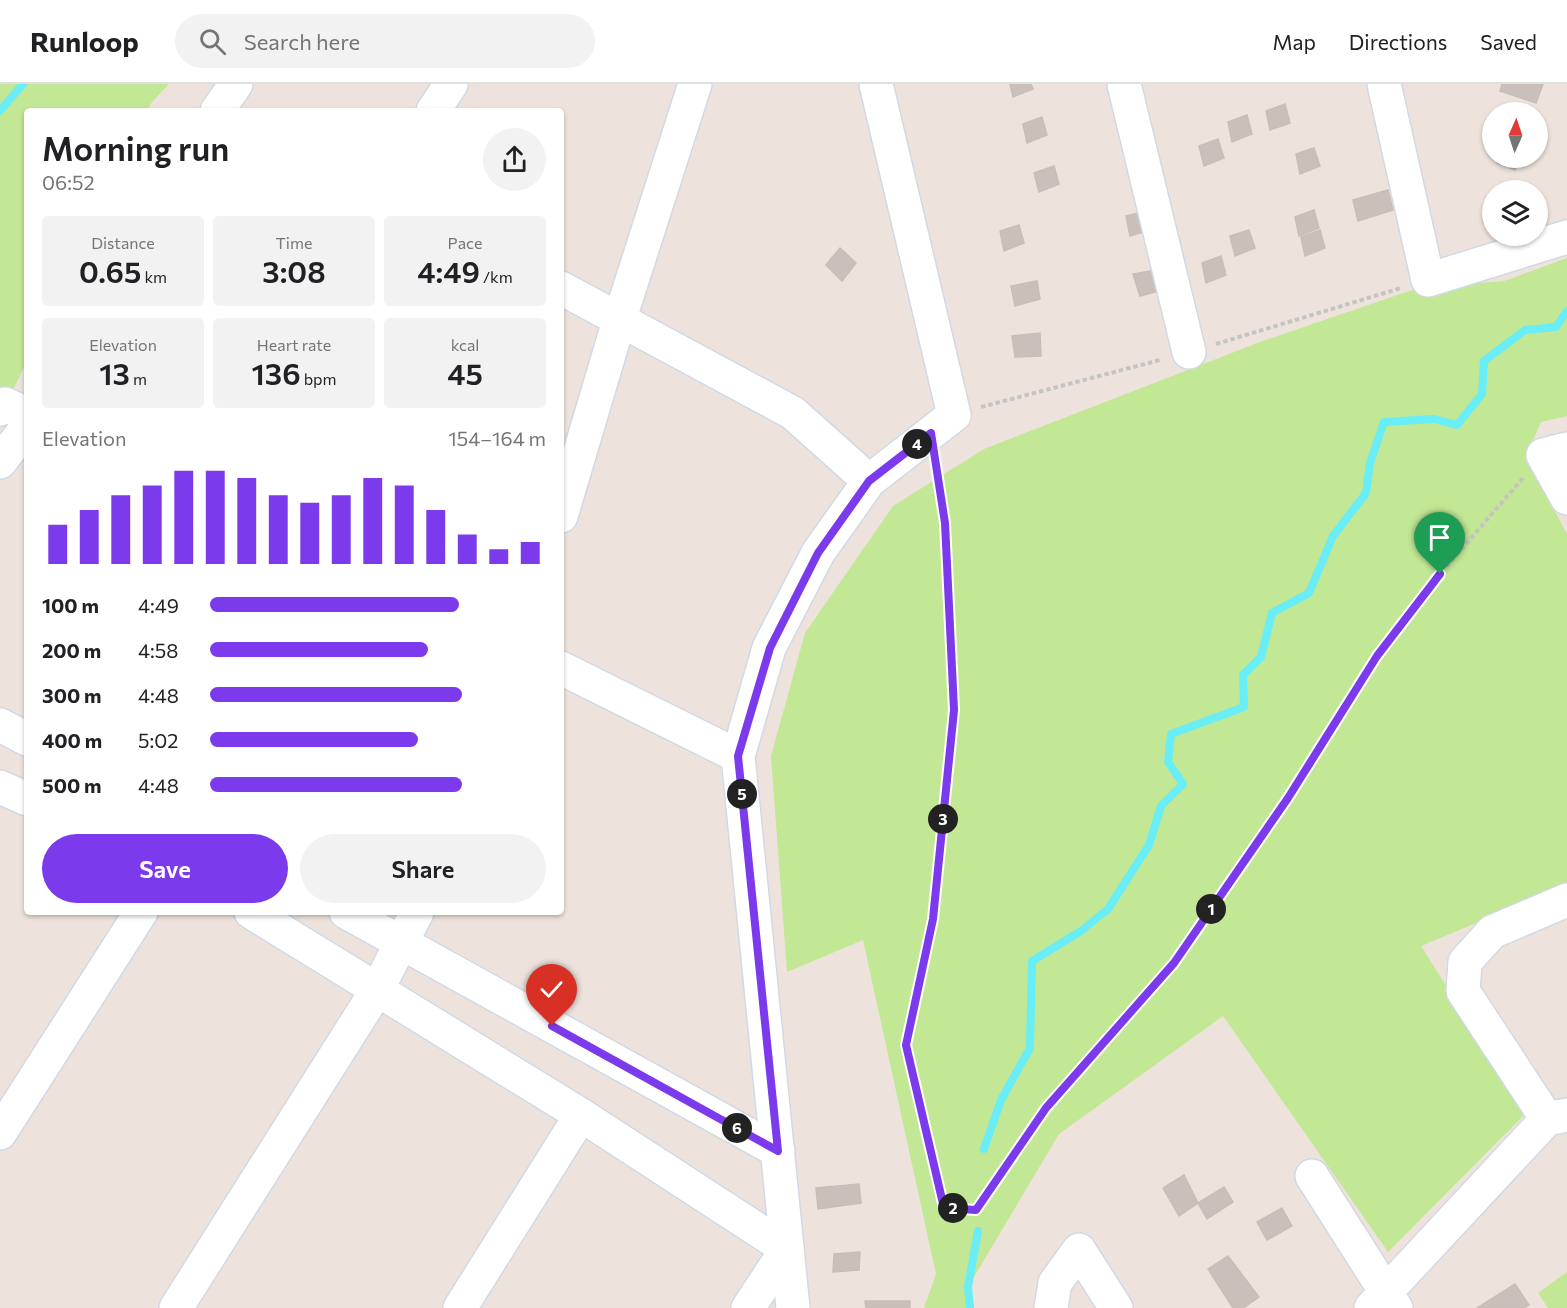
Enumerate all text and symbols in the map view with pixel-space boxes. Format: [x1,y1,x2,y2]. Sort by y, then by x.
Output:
search box [175,14,595,68]
text: Runloop [30,24,139,58]
icon: search [196,25,229,58]
text: Search here [244,28,360,55]
text: Map [1273,29,1316,54]
text: Directions [1349,29,1447,54]
text: Saved [1480,29,1537,54]
north arrow [1482,102,1548,168]
map controls [1482,102,1548,246]
text: Morning run [42,127,229,168]
button: share [483,128,546,191]
text: 06:52 [42,170,95,194]
button: layers [1482,180,1548,246]
text: Distance [91,233,155,252]
text: Time [276,233,312,252]
text: Pace [448,233,482,252]
text: 0.65 [79,252,141,289]
text: 3:08 [262,252,326,289]
text: 4:49 [417,252,480,289]
text: km [141,267,167,286]
text: /km [480,267,513,286]
text: Elevation [89,335,157,354]
text: Heart rate [257,335,331,354]
text: kcal [451,335,479,354]
text: 13 [99,354,130,391]
text: 136 [251,354,301,391]
text: 45 [447,354,483,391]
text: m [130,369,147,388]
text: bpm [301,369,337,388]
text: Elevation [42,426,127,450]
text: 154–164 m [448,426,546,450]
pin: 4 [902,429,932,459]
text: 4 [912,434,922,453]
pin [1414,512,1465,574]
icon: arrive [1423,521,1456,554]
text: 100 m [42,593,99,617]
text: 4:49 [138,593,179,617]
text: 200 m [42,638,101,662]
text: 4:58 [138,638,178,662]
text: 300 m [42,683,102,707]
text: 4:48 [138,683,179,707]
text: 400 m [42,728,102,752]
text: 5:02 [138,728,178,752]
text: 500 m [42,773,102,797]
text: 4:48 [138,773,179,797]
pin: 5 [727,779,757,809]
text: 5 [737,784,747,803]
pin: 3 [928,804,958,834]
text: 3 [938,809,948,828]
button: Save [42,834,288,903]
button: Share [300,834,546,903]
pin: 1 [1196,894,1226,924]
text: 1 [1207,899,1215,918]
pin [526,964,577,1026]
icon: check [535,973,568,1006]
pin: 6 [722,1113,752,1143]
text: 6 [732,1118,742,1137]
pin: 2 [938,1193,968,1223]
text: 2 [948,1198,958,1217]

